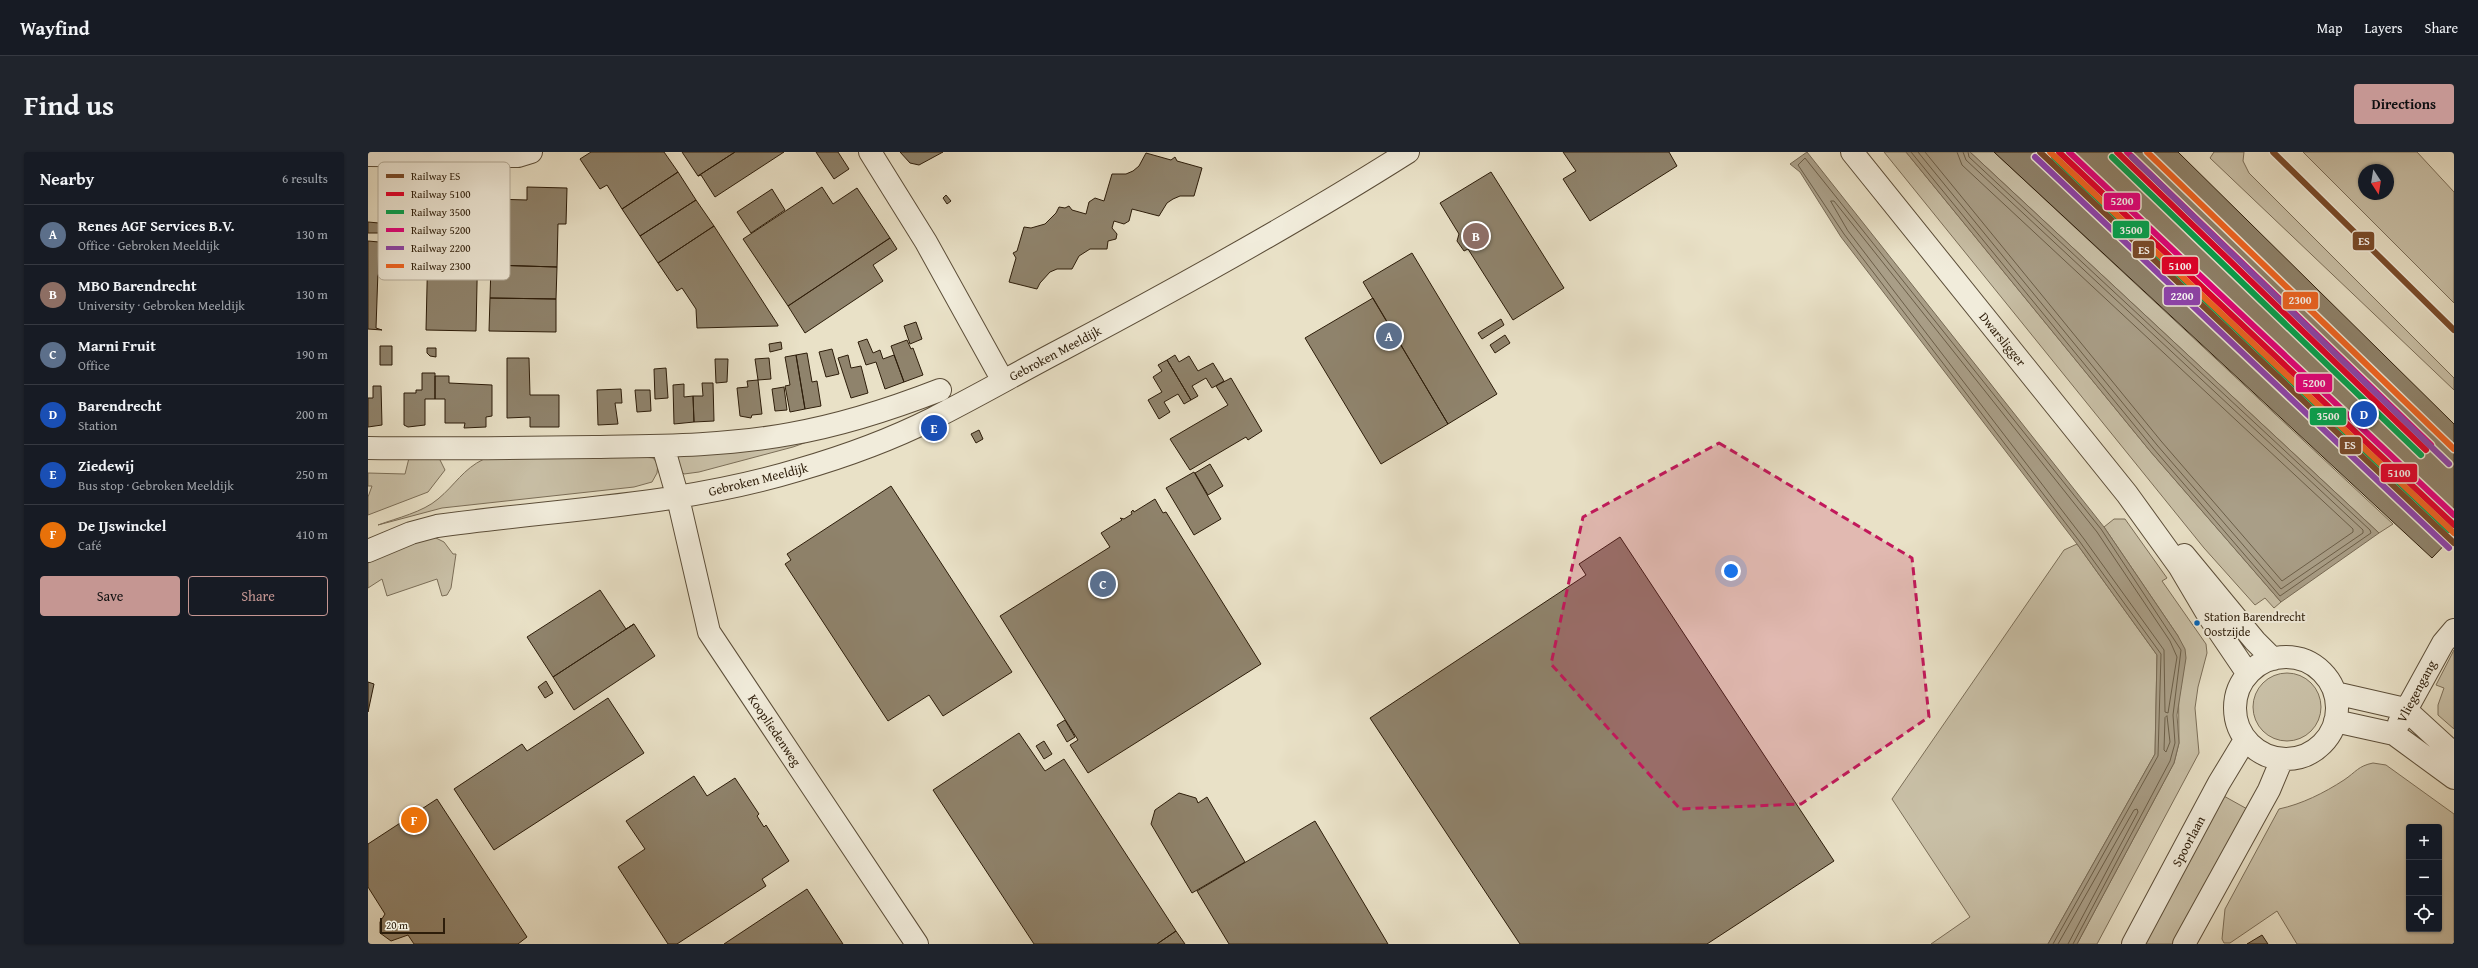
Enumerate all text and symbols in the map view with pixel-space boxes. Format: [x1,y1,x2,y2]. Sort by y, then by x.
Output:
text: Wayfind [20,14,90,42]
text: Map [2317,18,2343,38]
text: Layers [2365,18,2403,38]
text: Share [2425,18,2458,38]
text: Find us [24,84,114,125]
button: Directions [2354,84,2454,124]
legend [378,162,510,280]
north arrow [2358,164,2394,200]
text: Nearby [40,166,94,191]
text: Railway ES [411,168,460,184]
text: 6 results [282,169,328,188]
text: Railway 5100 [411,186,471,202]
line badge: 5200 [2103,192,2141,211]
text: 5200 [2111,193,2134,209]
text: Railway 3500 [411,204,471,220]
text: Renes AGF Services B.V. [78,215,235,236]
line badge: 3500 [2112,220,2150,239]
pin: B [1463,221,1489,251]
text: Railway 5200 [411,222,471,238]
text: 3500 [2120,222,2143,238]
text: A [49,225,57,244]
text: 130 m [296,225,328,244]
line badge: ES [2352,231,2375,251]
text: ES [2358,233,2370,249]
text: Office · Gebroken Meeldijk [78,236,220,255]
text: Railway 2200 [411,240,471,256]
line badge: ES [2132,240,2155,259]
text: ES [2138,242,2150,258]
line badge: 5100 [2161,256,2199,275]
text: Railway 2300 [411,258,471,274]
text: 5100 [2169,258,2192,274]
text: MBO Barendrecht [78,275,197,296]
text: B [49,285,57,304]
text: 130 m [296,285,328,304]
line badge: 2200 [2163,286,2201,306]
text: 2200 [2171,288,2194,304]
line badge: 2300 [2282,291,2319,310]
text: 2300 [2289,292,2312,308]
text: University · Gebroken Meeldijk [78,296,245,315]
street label: Dwarsligger [1975,308,2031,371]
street label: Gebroken Meeldijk [1006,321,1105,386]
pin: A [1376,321,1402,351]
text: Marni Fruit [78,335,156,356]
text: C [49,345,57,364]
text: 190 m [296,345,328,364]
text: Office [78,356,110,375]
line badge: 5200 [2295,373,2333,393]
text: 5200 [2303,375,2326,391]
text: Barendrecht [78,395,162,416]
pin: D [2351,399,2377,429]
text: D [49,405,57,424]
text: 200 m [296,405,328,424]
line badge: 3500 [2309,407,2347,426]
text: 3500 [2317,408,2340,424]
pin: E [921,413,947,443]
text: Station [78,416,117,435]
line badge: ES [2339,436,2362,455]
text: ES [2344,437,2356,453]
text: Ziedewij [78,455,134,476]
street label: Gebroken Meeldijk [706,458,810,501]
line badge: 5100 [2380,463,2418,483]
text: E [50,465,56,484]
text: 250 m [296,465,328,484]
text: 5100 [2388,465,2411,481]
text: Bus stop · Gebroken Meeldijk [78,476,234,495]
text: De IJswinckel [78,515,166,536]
text: F [50,525,56,544]
text: 410 m [296,525,328,544]
text: Café [78,536,101,555]
your location [1721,561,1741,581]
pin: C [1090,569,1116,599]
button: Save [40,576,180,616]
button: Share [188,576,328,616]
place label: Station Barendrecht Oostzijde [2204,608,2306,640]
marker: Station Barendrecht Oostzijde [2192,618,2202,628]
street label: Vliegengang [2392,656,2441,726]
street label: Koopliedenweg [743,690,806,771]
pin: F [401,805,427,835]
street label: Spoorlaan [2167,812,2210,870]
map controls [2406,824,2442,932]
button: + [2406,824,2442,860]
button: − [2406,860,2442,896]
button: locate [2406,896,2442,932]
scale bar [380,916,445,935]
text: 20 m [386,917,408,933]

